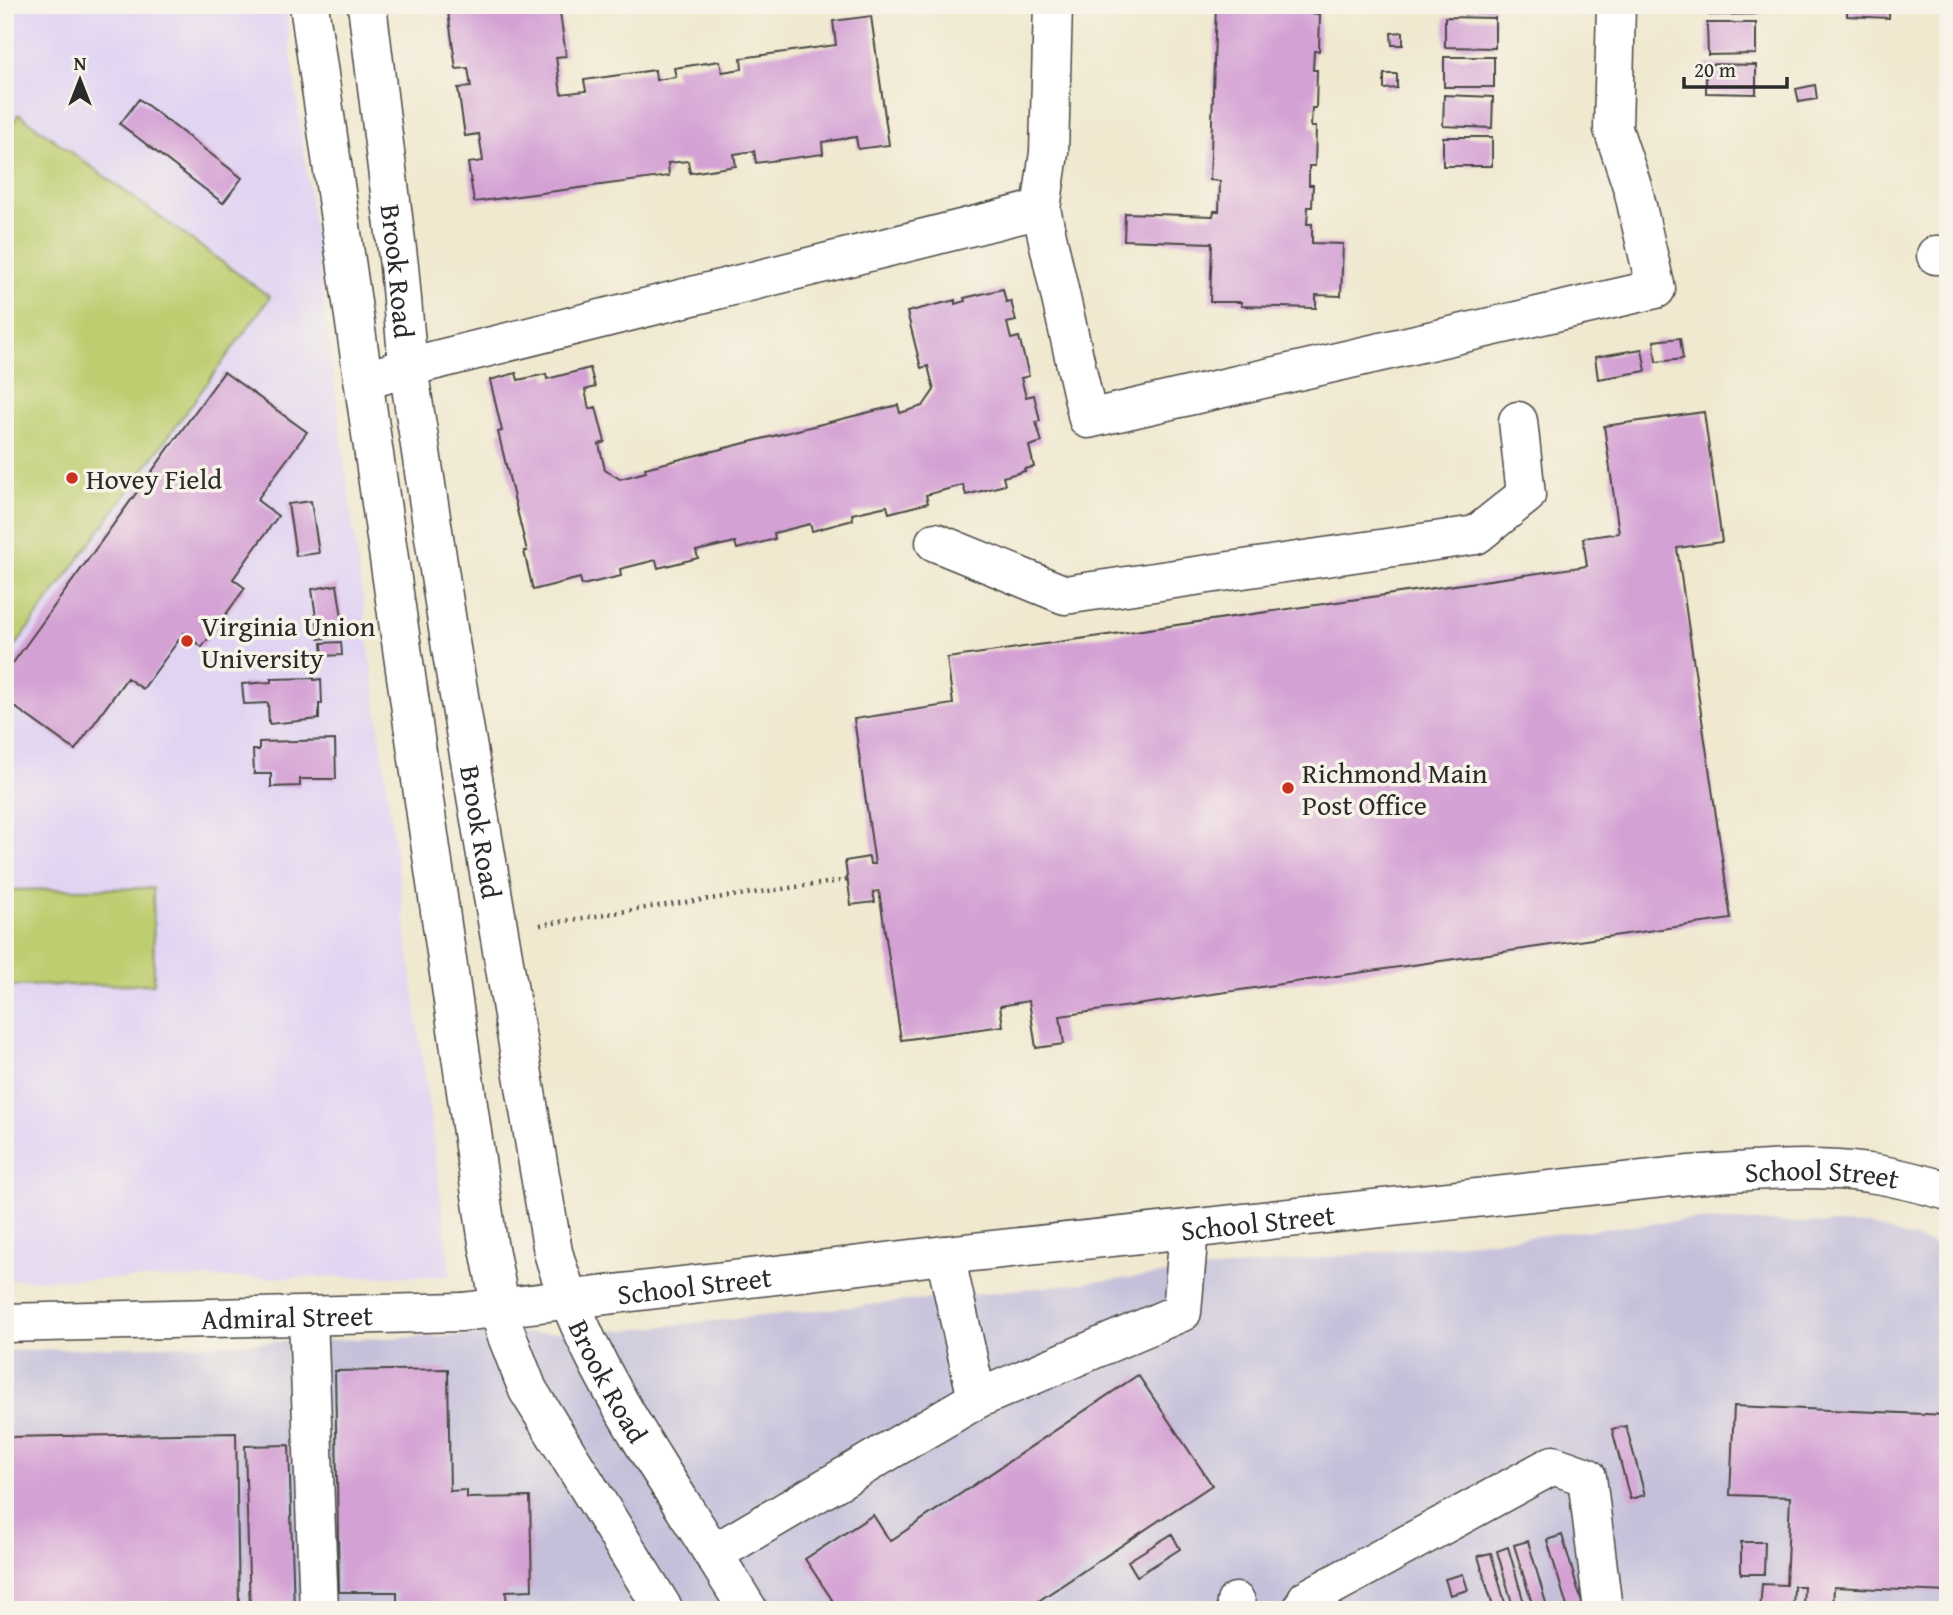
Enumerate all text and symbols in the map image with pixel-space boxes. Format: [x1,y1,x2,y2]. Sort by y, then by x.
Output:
north arrow [46,46,116,116]
scale bar [1684,46,1787,90]
text: N [74,49,87,77]
text: 20 m [1694,54,1736,85]
street label: Brook Road [371,202,426,340]
place label: Hovey Field [86,458,222,499]
marker: Hovey Field [64,470,80,486]
place label: Virginia Union University [201,605,376,678]
marker: Virginia Union University [179,633,195,649]
place label: Richmond Main Post Office [1302,752,1488,825]
street label: Brook Road [451,762,513,902]
marker: Richmond Main Post Office [1280,780,1296,796]
street label: School Street [1743,1149,1903,1198]
street label: School Street [1179,1193,1337,1250]
street label: School Street [615,1255,774,1314]
street label: Admiral Street [200,1294,374,1339]
street label: Brook Road [559,1313,659,1450]

